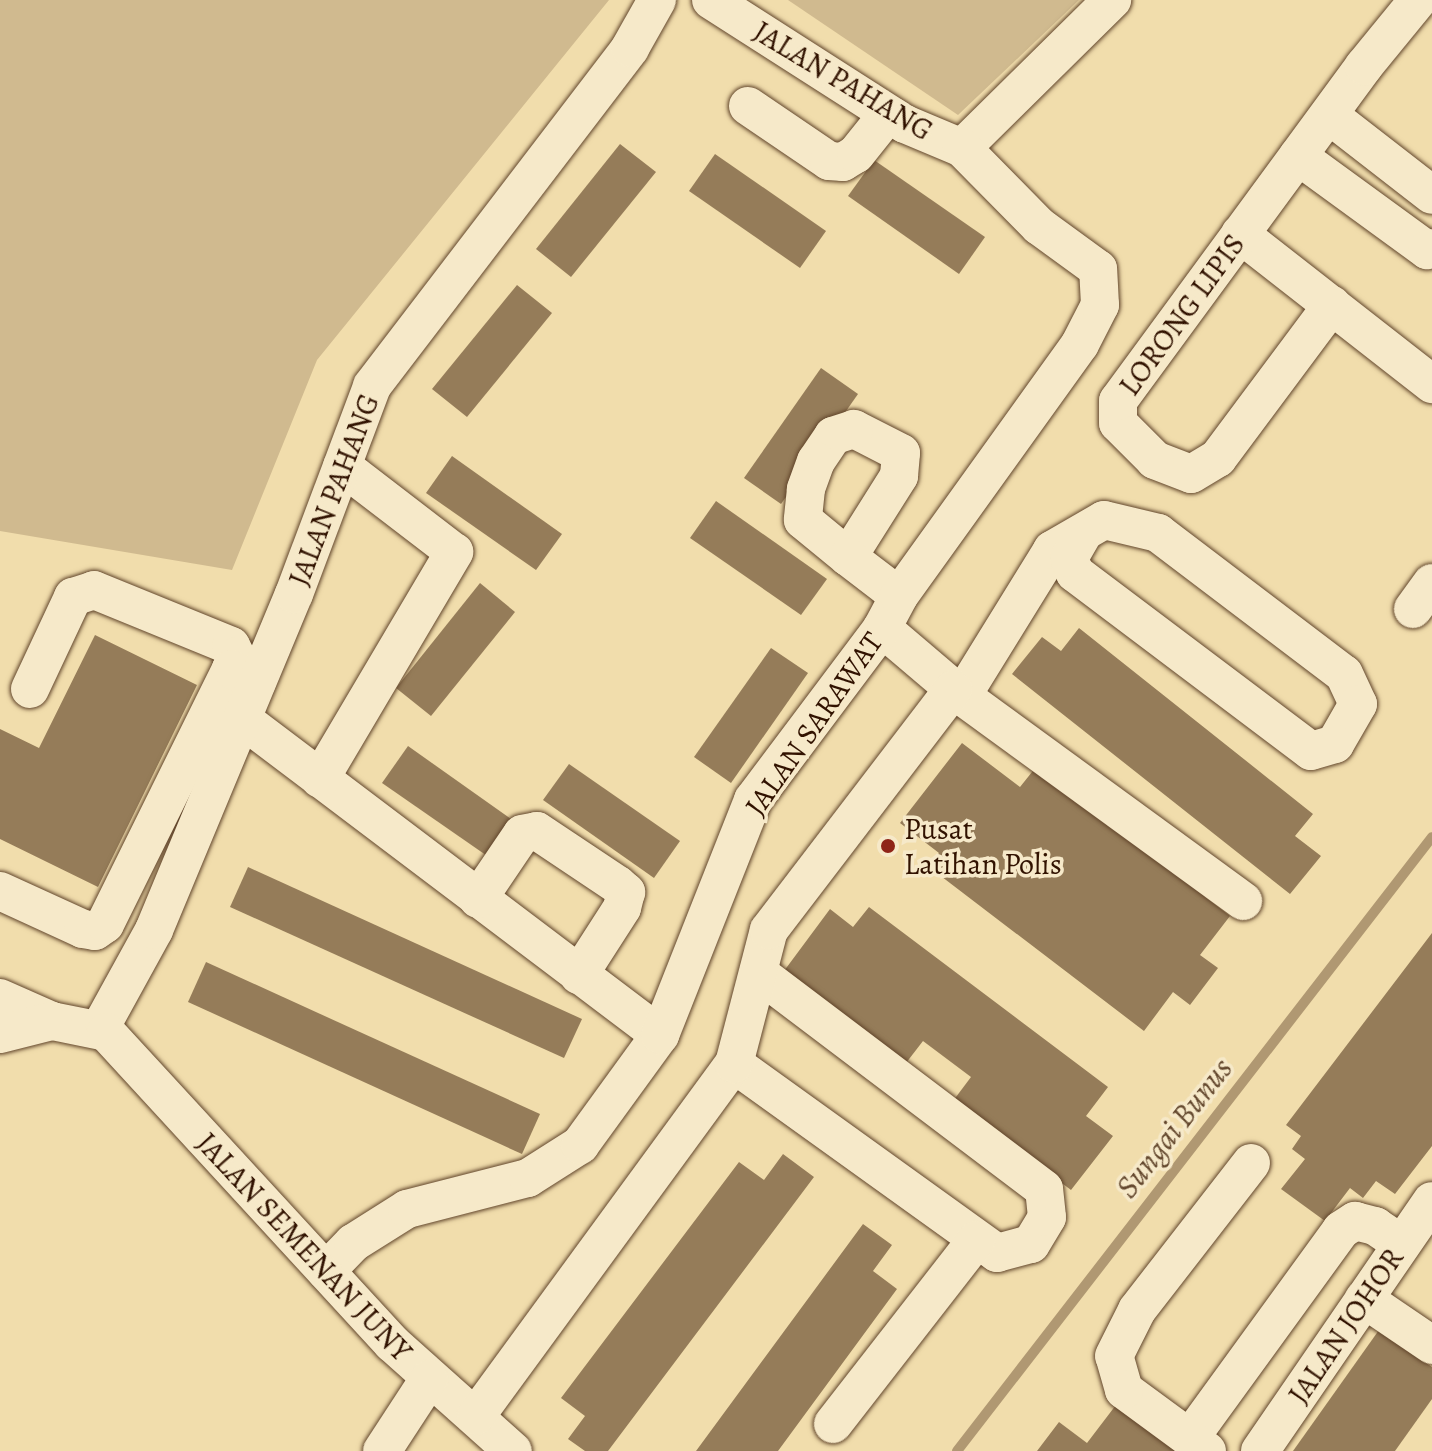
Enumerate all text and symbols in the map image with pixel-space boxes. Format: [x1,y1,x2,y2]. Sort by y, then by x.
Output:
street label: JALAN PAHANG [747,13,939,149]
street label: LORONG LIPIS [1111,227,1253,403]
street label: JALAN PAHANG [281,389,387,591]
street label: JALAN SARAWAT [737,625,891,823]
place label: Pusat Latihan Polis [904,811,1062,882]
marker: Pusat Latihan Polis [879,837,897,855]
water label: Sungai Bunus [1108,1050,1240,1206]
street label: JALAN SEMENAN JUNY [189,1125,419,1369]
street label: JALAN JOHOR [1281,1241,1411,1411]

